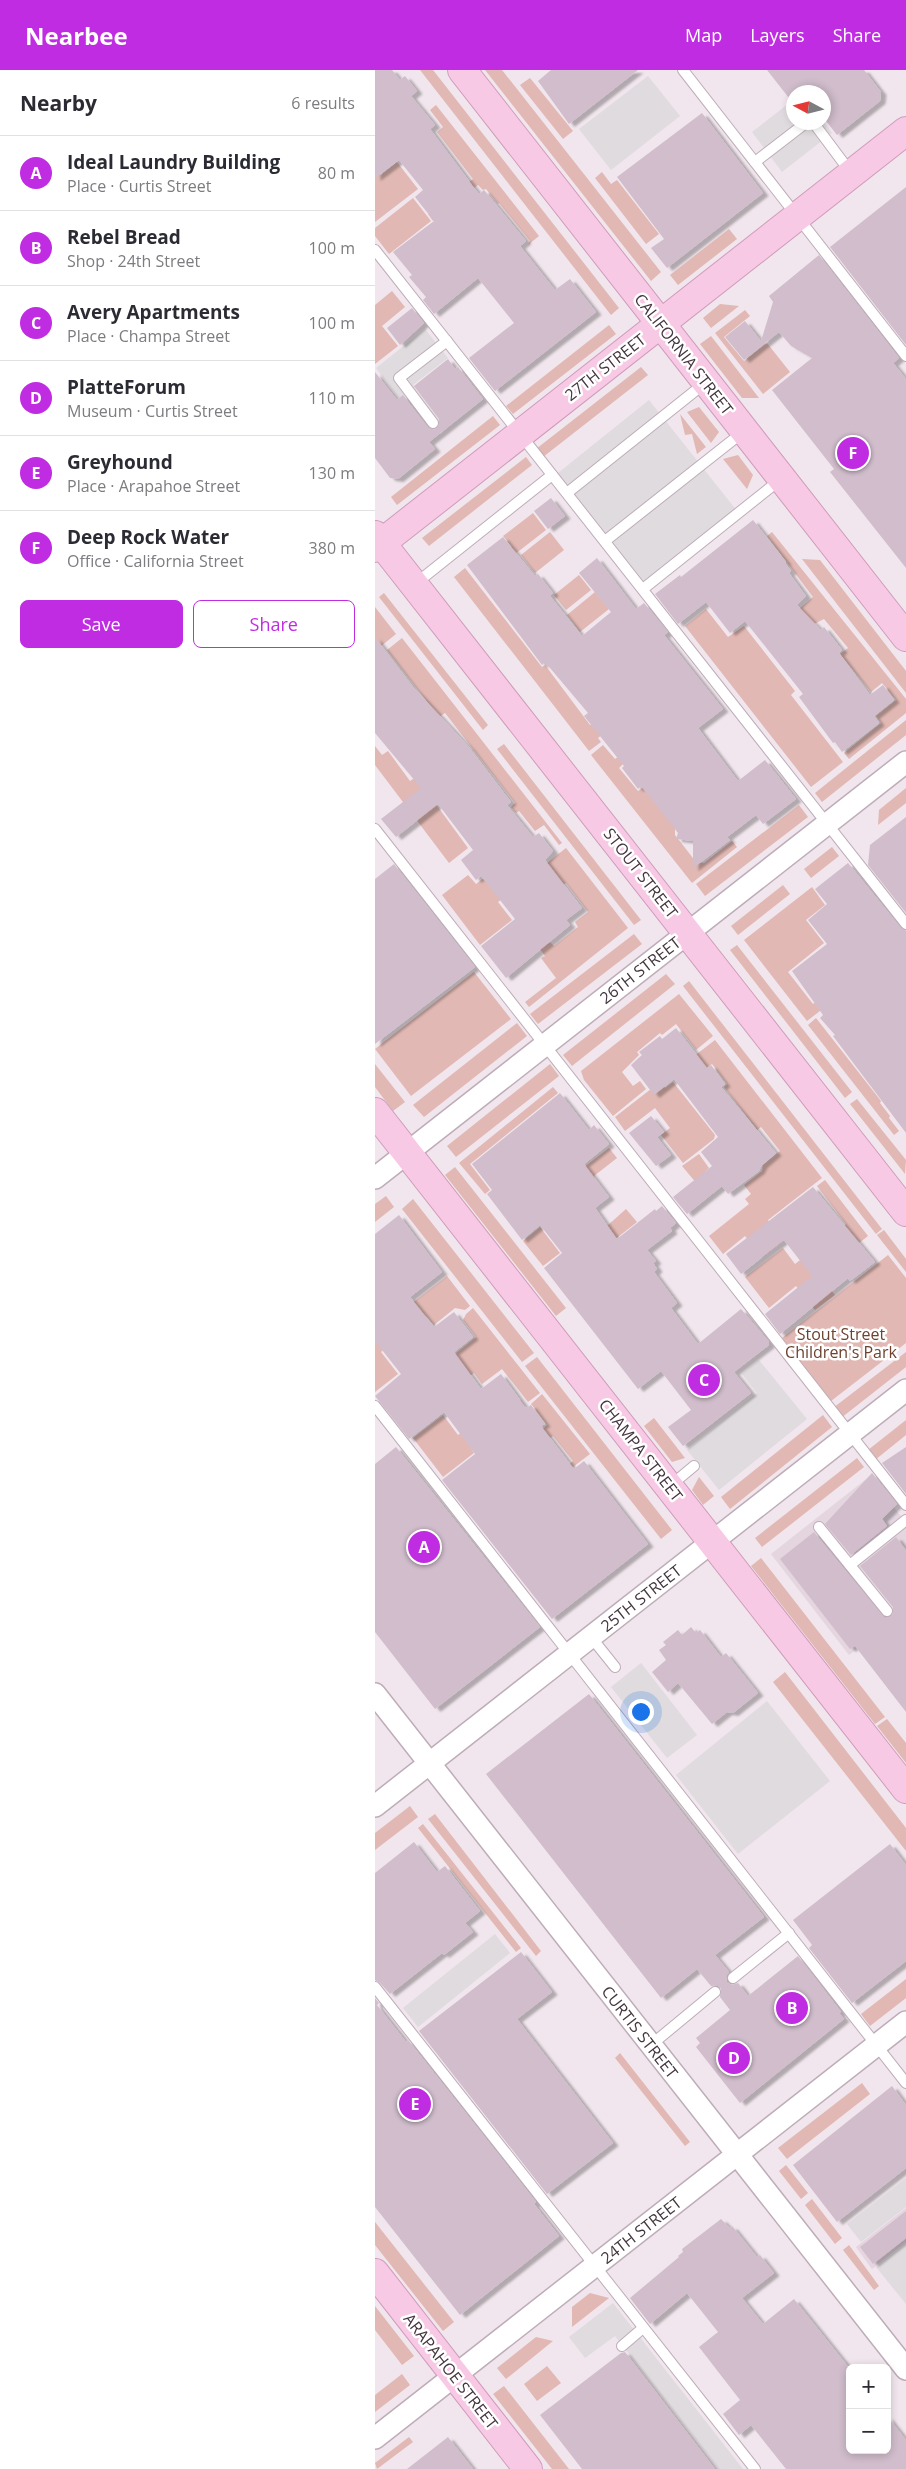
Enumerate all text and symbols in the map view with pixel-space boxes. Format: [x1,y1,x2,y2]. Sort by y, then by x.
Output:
text: Nearbee [25,19,128,52]
text: Map [685,23,722,47]
text: Layers [750,23,805,47]
text: Share [833,23,881,47]
north arrow [786,85,831,130]
text: Nearby [20,89,97,117]
text: 6 results [291,92,355,114]
text: Ideal Laundry Building [67,149,280,175]
text: A [30,162,42,184]
text: 80 m [318,162,355,184]
text: Place · Curtis Street [67,175,211,197]
text: Rebel Bread [67,224,181,250]
text: B [31,237,41,259]
text: 100 m [309,237,355,259]
text: Shop · 24th Street [67,250,200,272]
street label: CALIFORNIA STREET [630,289,738,419]
text: Avery Apartments [67,299,240,325]
text: C [31,312,41,334]
text: 100 m [309,312,355,334]
text: Place · Champa Street [67,325,230,347]
street label: 27TH STREET [560,328,650,406]
text: PlatteForum [67,374,186,400]
text: D [30,387,42,409]
text: 110 m [309,387,355,409]
text: Museum · Curtis Street [67,400,238,422]
pin: F [837,434,869,472]
text: Greyhound [67,449,173,475]
text: E [32,462,40,484]
text: 130 m [309,462,355,484]
text: Place · Arapahoe Street [67,475,240,497]
text: Deep Rock Water [67,524,229,550]
text: F [32,537,40,559]
text: 380 m [309,537,355,559]
text: Office · California Street [67,550,244,572]
button: Save [20,600,183,648]
button: Share [193,600,355,648]
street label: STOUT STREET [599,823,683,923]
street label: 26TH STREET [595,931,685,1009]
park label: Stout Street Children's Park [785,1323,898,1363]
pin: C [688,1361,720,1399]
street label: CHAMPA STREET [594,1394,688,1506]
pin: A [408,1528,440,1566]
street label: 25TH STREET [596,1559,686,1637]
your location [628,1699,654,1725]
street label: CURTIS STREET [597,1981,683,2083]
pin: B [776,1989,808,2027]
pin: D [718,2039,750,2077]
pin: E [399,2085,431,2123]
street label: 24TH STREET [596,2191,686,2269]
street label: ARAPAHOE STREET [399,2309,503,2434]
map controls [846,2364,891,2454]
button: + [846,2364,891,2409]
button: − [846,2409,891,2454]

